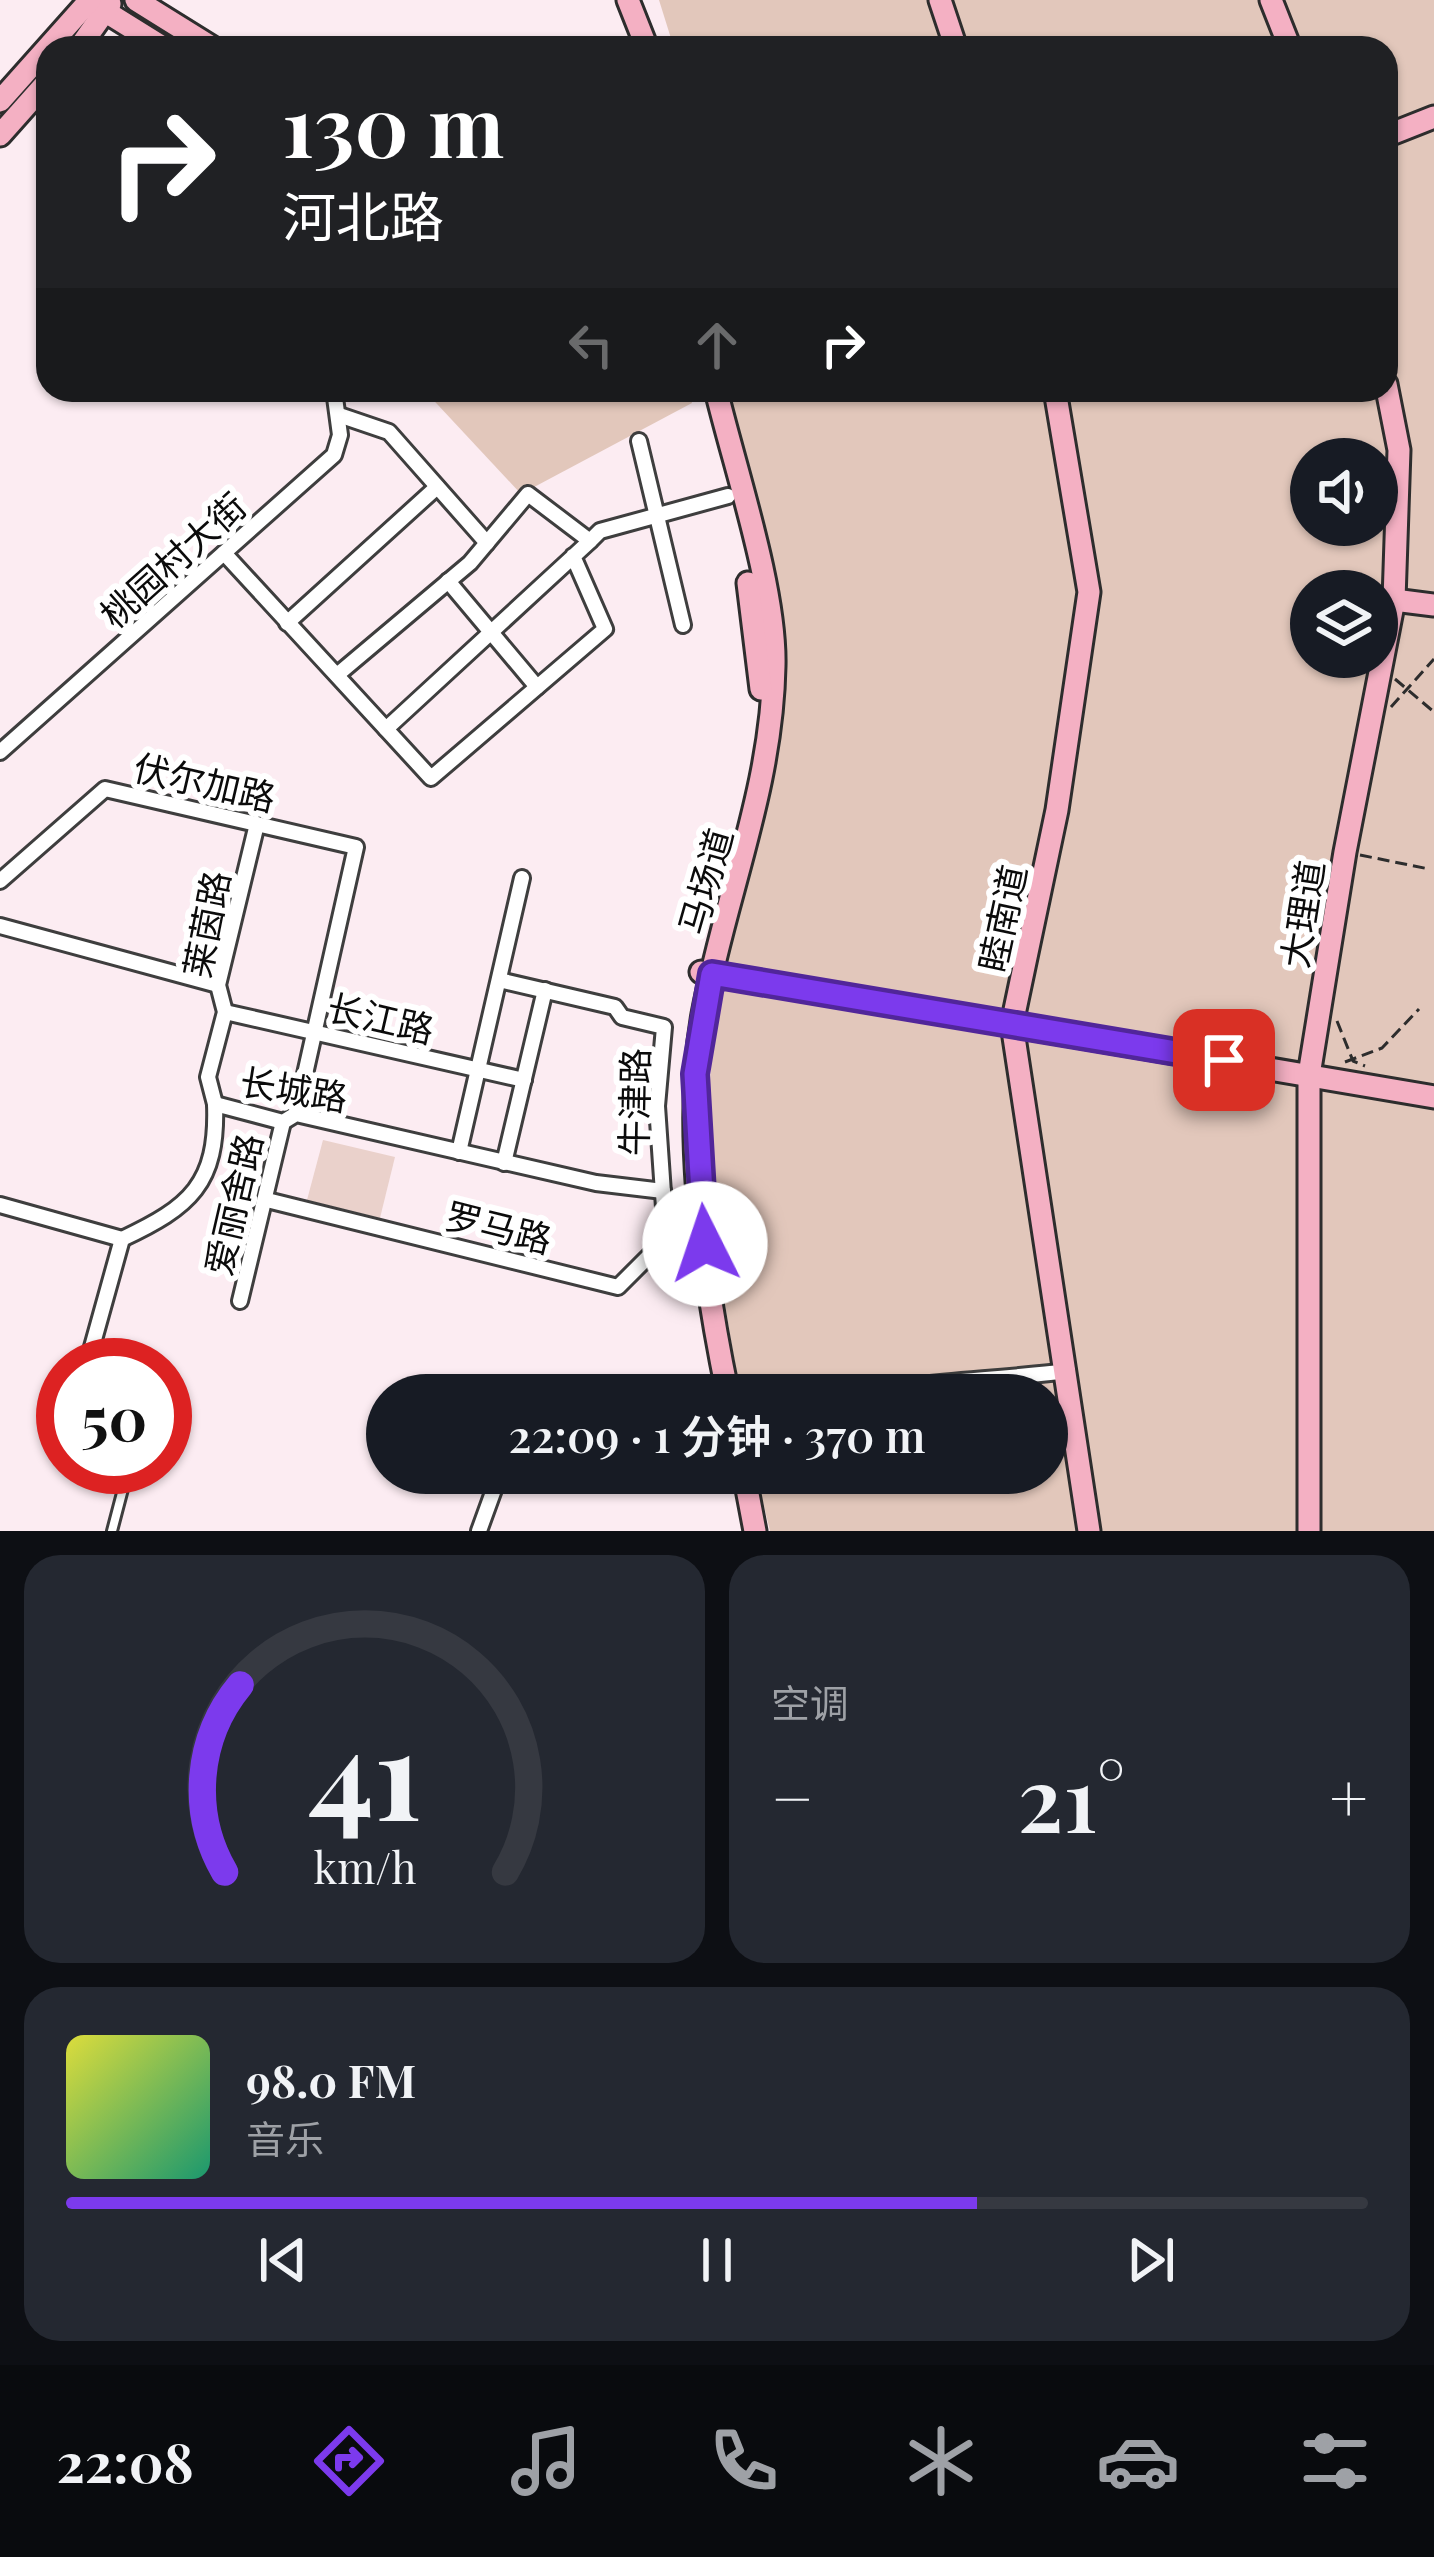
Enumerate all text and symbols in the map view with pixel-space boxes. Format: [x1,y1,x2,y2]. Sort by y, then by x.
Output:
text: 130 m [282,67,504,179]
icon: right [84,84,240,240]
text: 河北路 [282,179,444,251]
icon: left [558,312,624,378]
icon: ahead [684,312,750,378]
icon: right [810,312,876,378]
map controls [1290,438,1398,678]
button: sound [1290,438,1398,546]
street label: 桃园村大街 [89,481,255,637]
button: layers [1290,570,1398,678]
street label: 伏尔加路 [129,741,281,821]
street label: 马场道 [666,822,742,940]
street label: 大理道 [1269,857,1333,971]
street label: 睦南道 [966,860,1036,976]
street label: 莱茵路 [171,866,239,982]
street label: 长江路 [323,981,439,1053]
pin [1173,1009,1275,1111]
icon: arrive [1191,1027,1257,1093]
street label: 牛津路 [608,1048,658,1156]
street label: 长城路 [237,1056,351,1120]
street label: 爱丽舍路 [192,1128,272,1280]
position arrow [642,1181,768,1307]
street label: 罗马路 [441,1190,557,1262]
speed limit sign: 50 [36,1338,192,1494]
text: 22:09 · 1 分钟 · 370 m [508,1404,926,1464]
text: 空调 [771,1676,849,1728]
text: 41 [308,1686,421,1852]
text: 21° [1018,1736,1125,1856]
text: − [771,1752,814,1840]
text: + [1329,1752,1368,1840]
text: km/h [313,1838,416,1895]
text: 98.0 FM [246,2049,416,2109]
text: 音乐 [246,2112,324,2164]
icon: previous [250,2227,316,2293]
icon: pause [684,2227,750,2293]
icon: next [1118,2227,1184,2293]
icon: directions [307,2419,391,2503]
icon: music [504,2419,588,2503]
icon: phone [702,2419,786,2503]
icon: climate [899,2419,983,2503]
icon: car [1096,2419,1180,2503]
icon: filters [1293,2419,1377,2503]
text: 22:08 [57,2425,194,2497]

